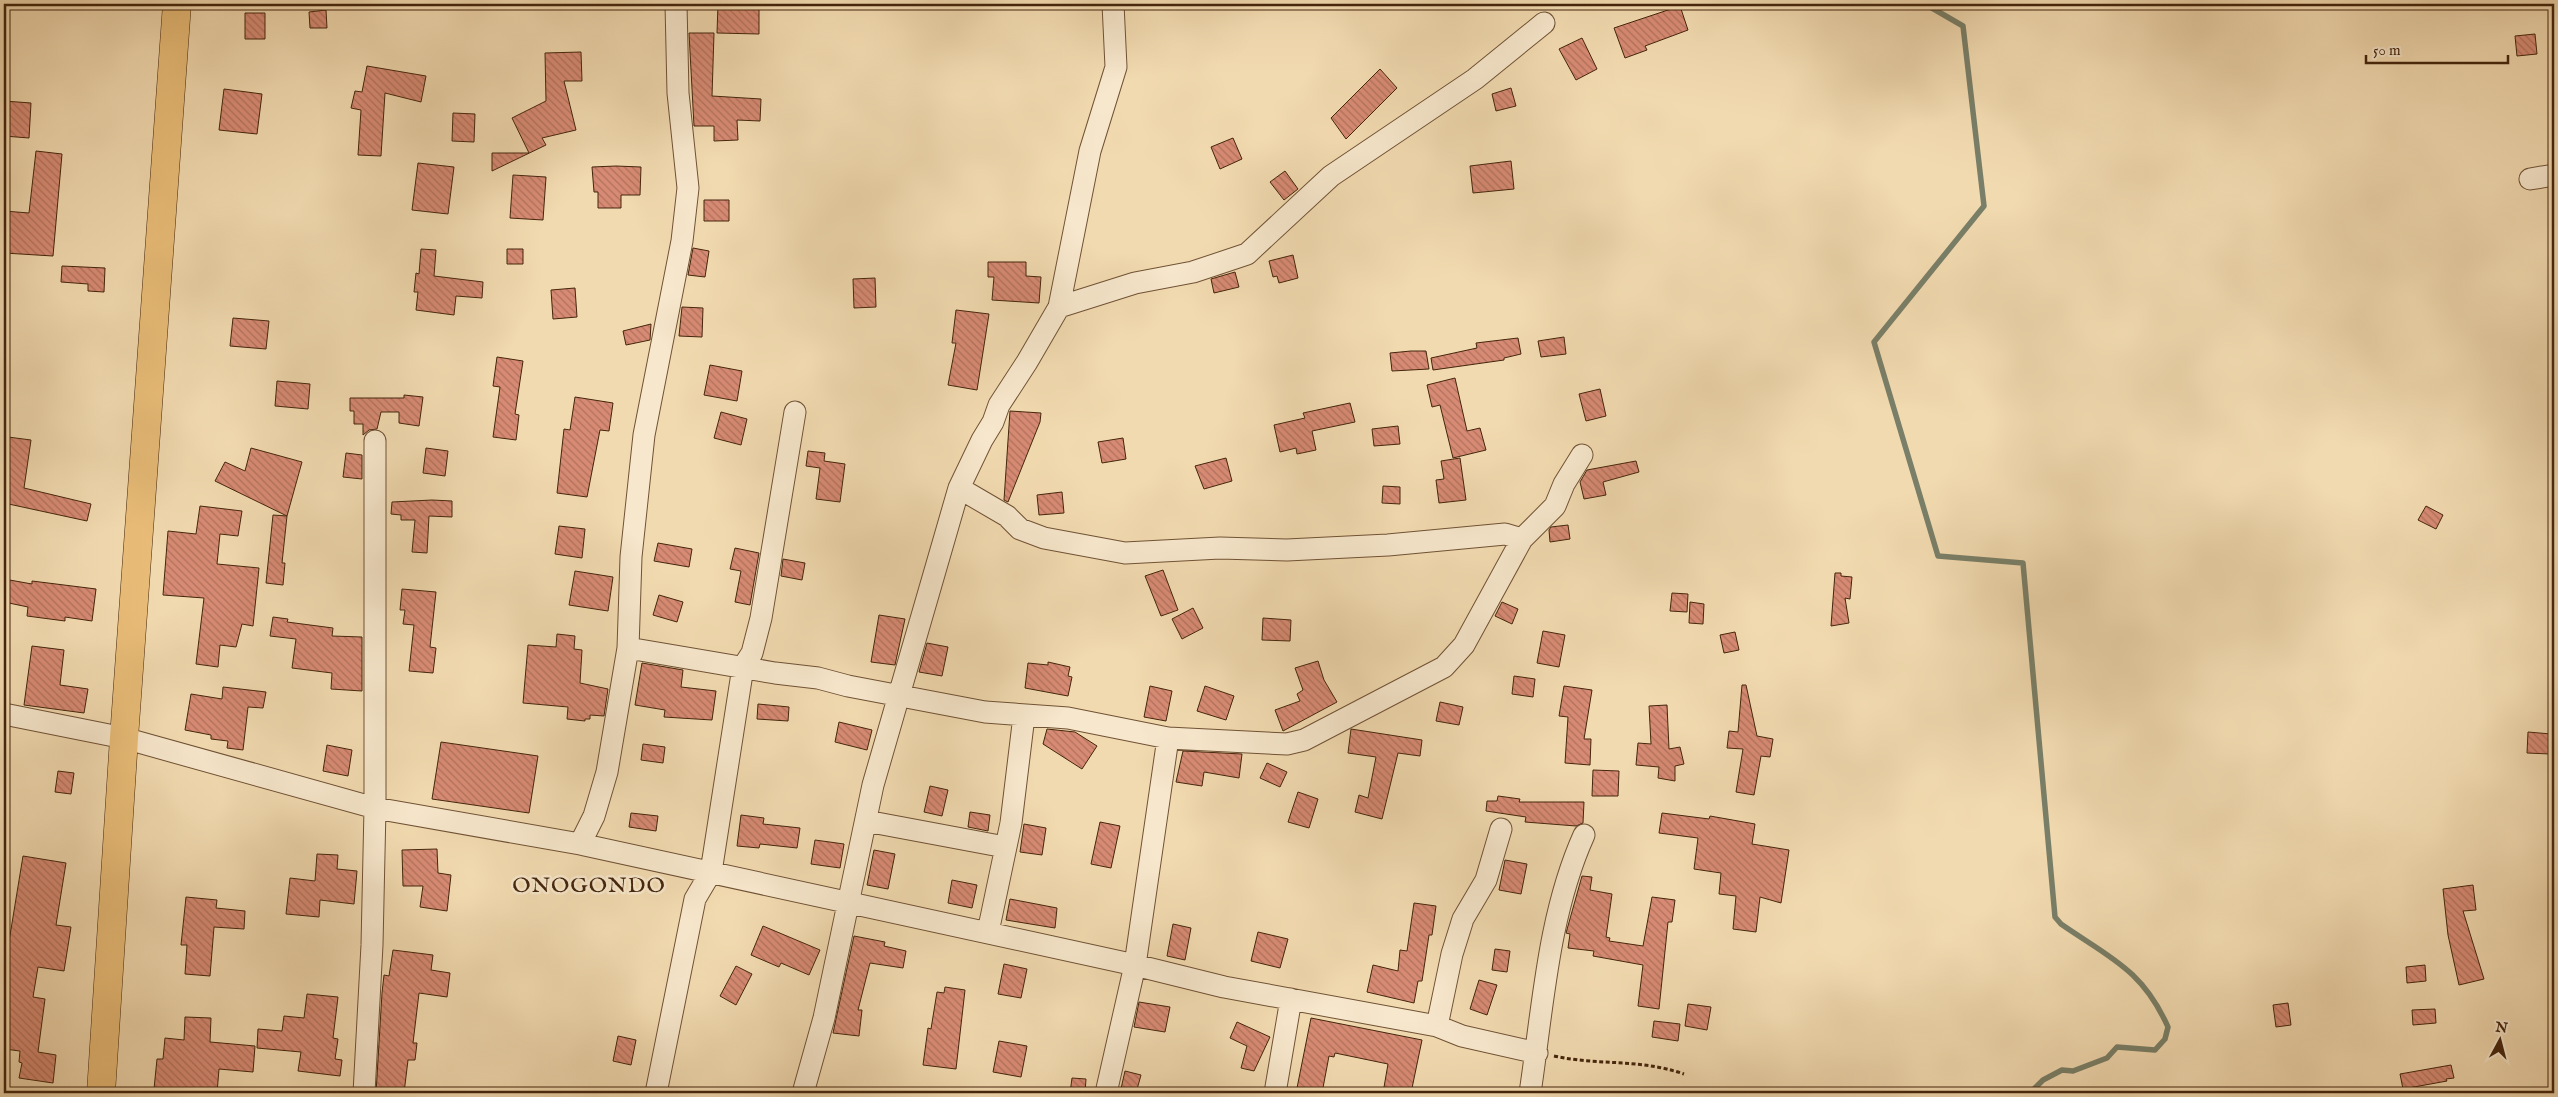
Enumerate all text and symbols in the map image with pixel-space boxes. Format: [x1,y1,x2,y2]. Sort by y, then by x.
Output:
scale bar [2366,32,2508,64]
text: 50 m [2373,41,2401,60]
district label: ONOGONDO [512,872,666,900]
north arrow [2476,1014,2526,1064]
text: N [2493,1018,2509,1038]

